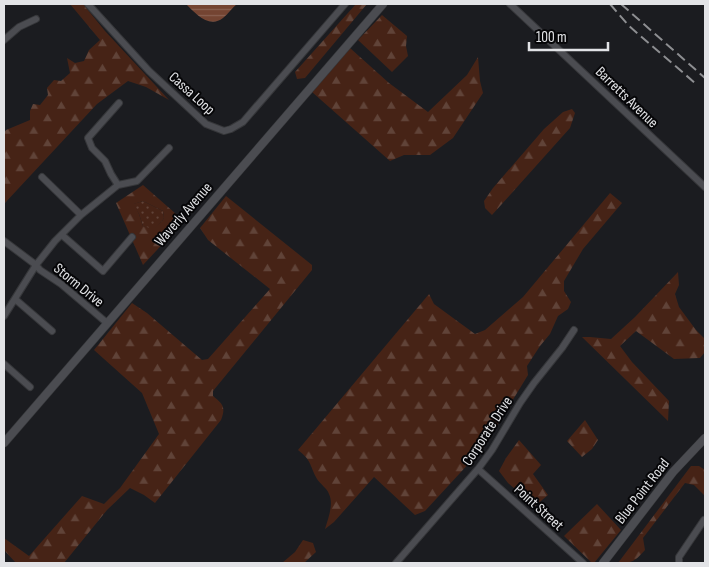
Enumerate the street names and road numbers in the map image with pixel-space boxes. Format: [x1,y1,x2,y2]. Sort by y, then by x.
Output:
street label: Barretts Avenue [591,63,662,132]
street label: Cassa Loop [165,68,219,119]
street label: Waverly Avenue [150,178,216,250]
street label: Storm Drive [50,259,108,312]
street label: Corporate Drive [458,393,517,470]
street label: Blue Point Road [611,455,674,528]
street label: Point Street [510,480,568,535]

